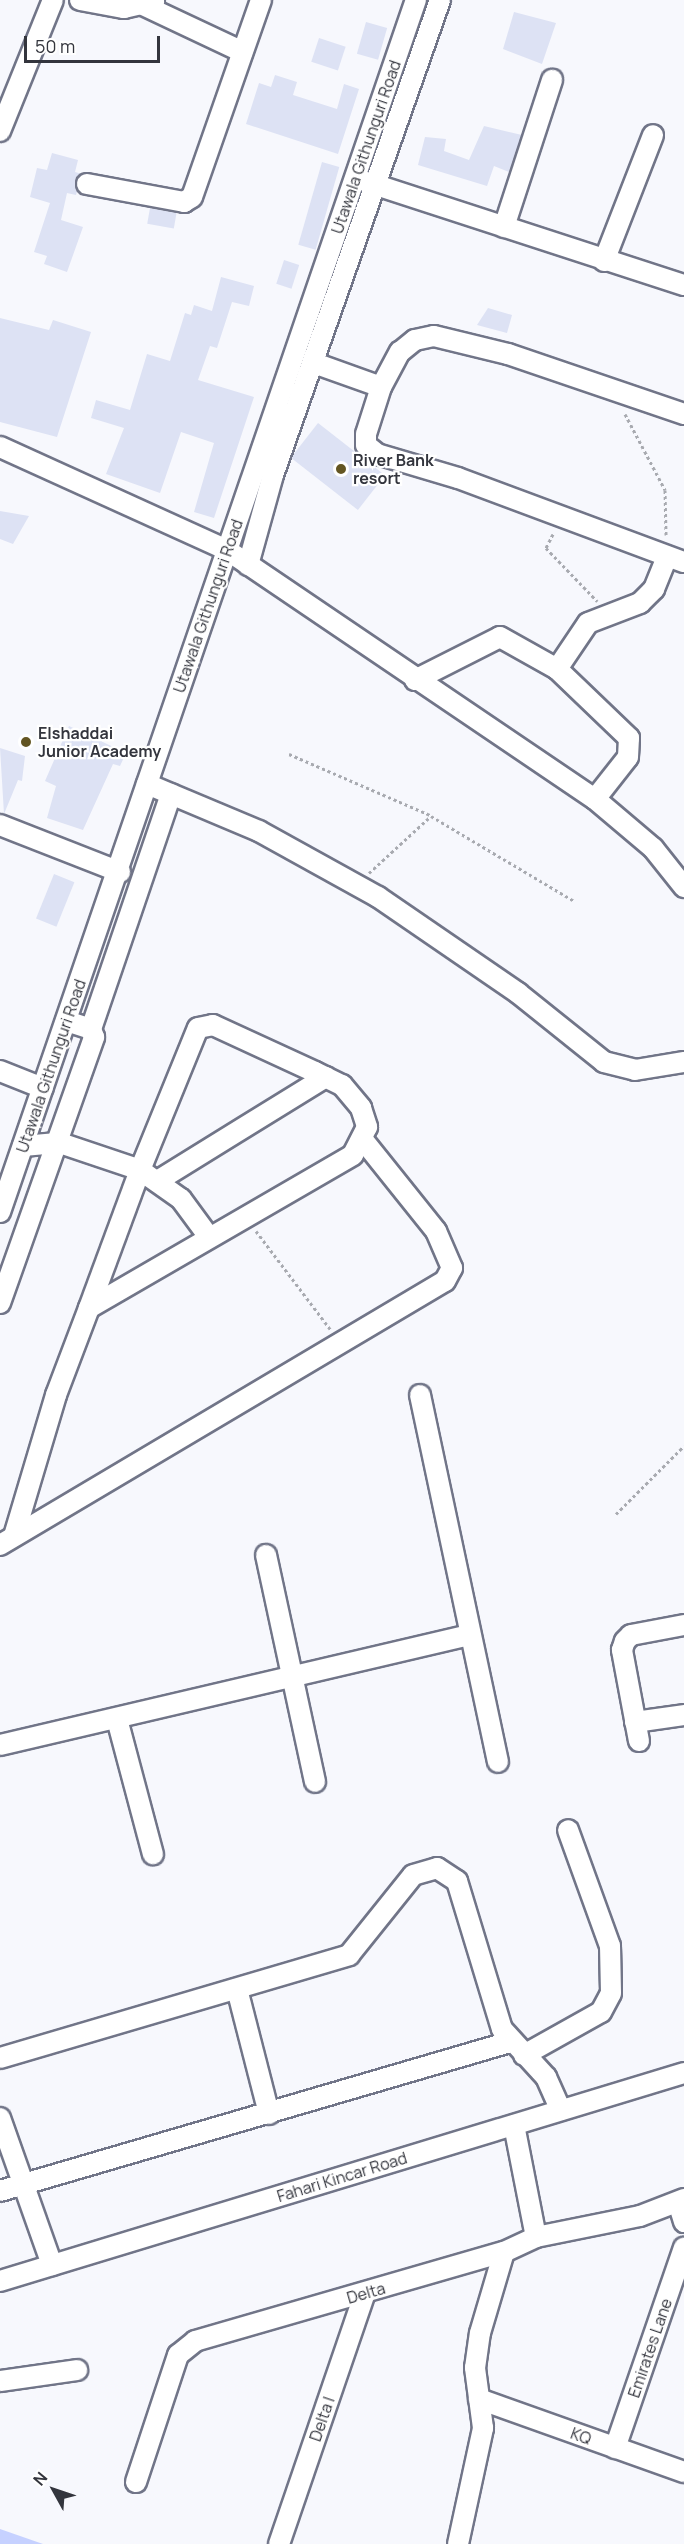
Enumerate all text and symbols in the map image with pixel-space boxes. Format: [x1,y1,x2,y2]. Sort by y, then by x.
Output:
scale bar [27,24,164,62]
text: 50 m [35,34,75,58]
street label: Utawala Githunguri Road [327,58,405,236]
place label: River Bank resort [353,450,434,488]
marker: River Bank resort [334,462,348,476]
street label: Utawala Githunguri Road [169,517,247,695]
place label: Elshaddai Junior Academy [38,723,161,761]
marker: Elshaddai Junior Academy [19,735,33,749]
street label: Utawala Githunguri Road [12,977,90,1155]
street label: Fahari Kincar Road [275,2148,409,2206]
street label: Delta [345,2278,387,2308]
street label: Emirates Lane [624,2296,676,2400]
street label: Delta I [305,2394,339,2444]
street label: KQ [568,2423,594,2449]
north arrow [24,2460,84,2520]
text: N [28,2467,52,2490]

